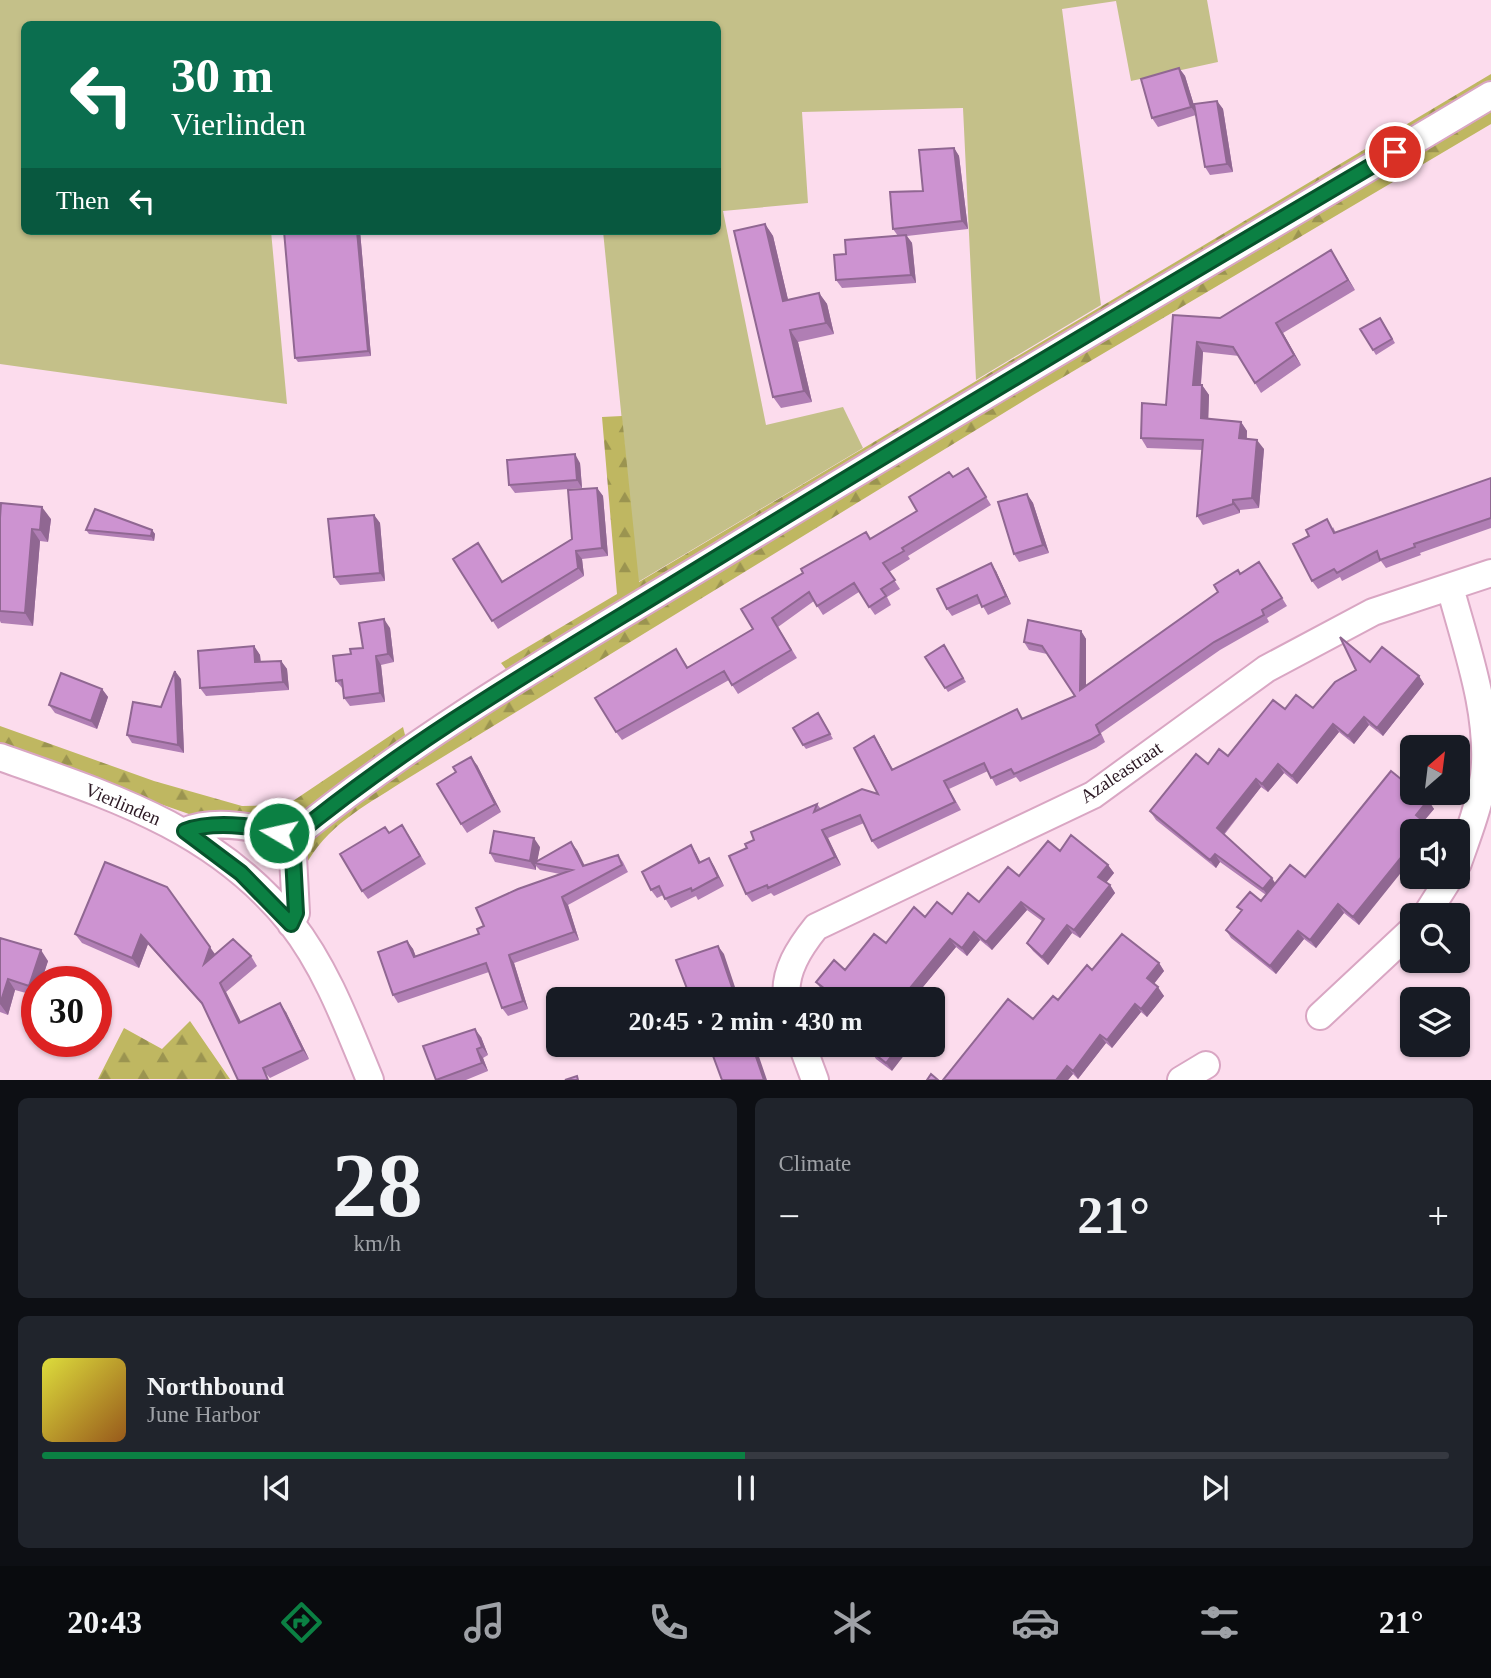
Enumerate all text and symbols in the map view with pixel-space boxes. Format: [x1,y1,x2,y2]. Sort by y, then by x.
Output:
text: 30 m [171,48,273,103]
icon: left [56,49,147,140]
text: Vierlinden [171,106,306,142]
pin [1365,122,1425,182]
icon: arrive [1376,133,1414,171]
icon: left [123,182,161,220]
text: Then [56,186,109,215]
north arrow [1400,735,1470,805]
map controls [1400,735,1470,1057]
street label: Azaleastraat [1076,737,1166,807]
street label: Vierlinden [82,779,164,830]
position arrow [242,796,316,870]
button: sound [1400,819,1470,889]
button: search [1400,903,1470,973]
speed limit sign: 30 [21,966,112,1057]
button: layers [1400,987,1470,1057]
text: 20:45 · 2 min · 430 m [629,1007,863,1036]
text: 28 [332,1135,423,1236]
text: Climate [779,1151,851,1176]
text: 21° [1077,1187,1150,1244]
text: − [779,1195,800,1237]
text: + [1428,1195,1449,1237]
text: km/h [354,1231,401,1256]
text: Northbound [147,1372,284,1401]
text: June Harbor [147,1402,260,1427]
icon: previous [258,1469,296,1507]
icon: pause [727,1469,765,1507]
icon: next [1196,1469,1234,1507]
icon: directions [277,1598,326,1647]
icon: music [460,1598,509,1647]
icon: phone [644,1598,693,1647]
icon: climate [828,1598,877,1647]
icon: car [1011,1598,1060,1647]
icon: filters [1195,1598,1244,1647]
text: 20:43 [67,1604,142,1640]
text: 21° [1379,1604,1424,1640]

